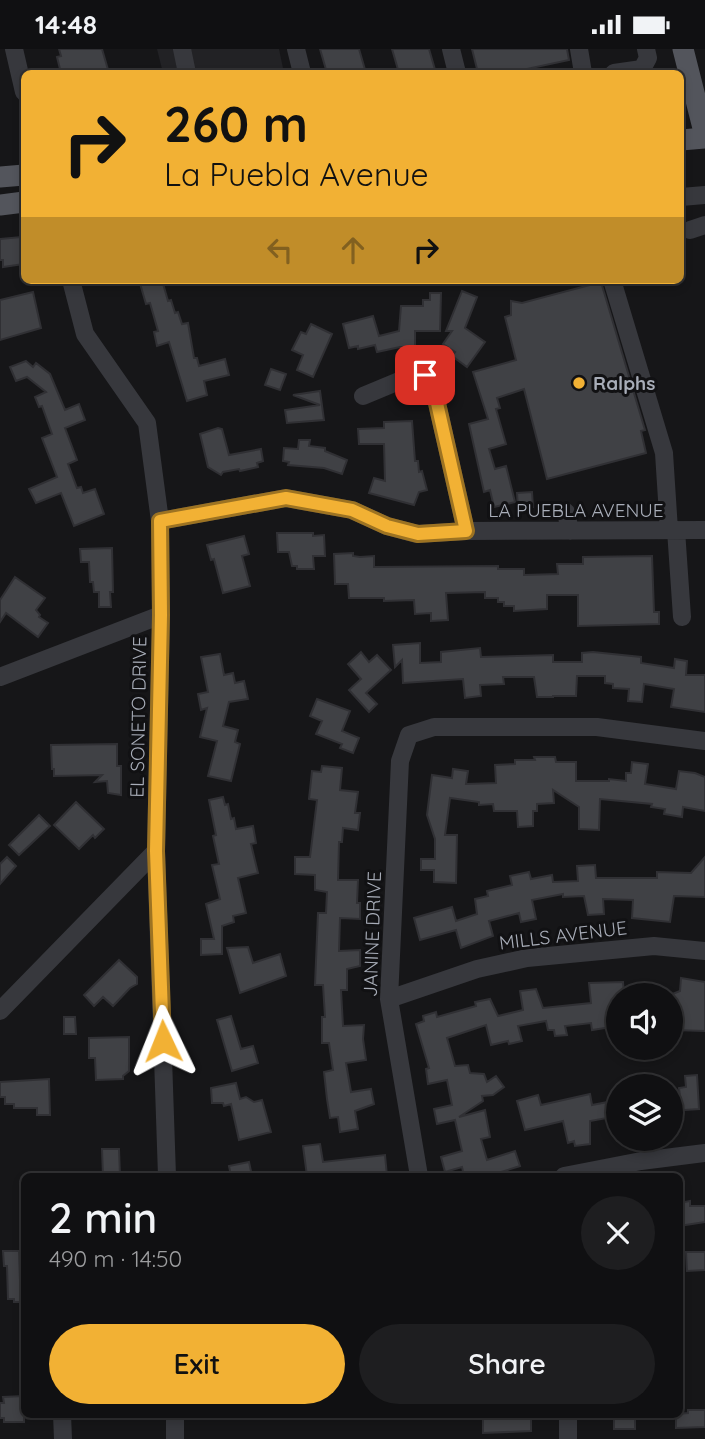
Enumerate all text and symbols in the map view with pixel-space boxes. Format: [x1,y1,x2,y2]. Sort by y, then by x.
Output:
text: 14:48 [35,8,97,41]
text: 260 m [164,93,308,154]
icon: right [49,98,140,189]
text: La Puebla Avenue [164,154,429,194]
icon: left [261,231,299,269]
icon: ahead [334,231,372,269]
icon: right [407,231,445,269]
pin [395,345,455,405]
icon: arrive [406,356,444,394]
place label: Ralphs [593,371,655,395]
marker: Ralphs [571,375,587,391]
street label: LA PUEBLA AVENUE [488,498,664,522]
street label: EL SONETO DRIVE [125,636,151,798]
street label: JANINE DRIVE [358,871,386,997]
street label: MILLS AVENUE [498,915,628,955]
map controls [606,983,683,1151]
button: sound [606,983,683,1060]
position arrow [126,1004,200,1078]
button: layers [606,1074,683,1151]
text: 2 min [49,1191,157,1244]
button: close [581,1196,655,1270]
text: 490 m · 14:50 [49,1244,182,1273]
button: Exit [49,1324,345,1404]
button: Share [359,1324,655,1404]

